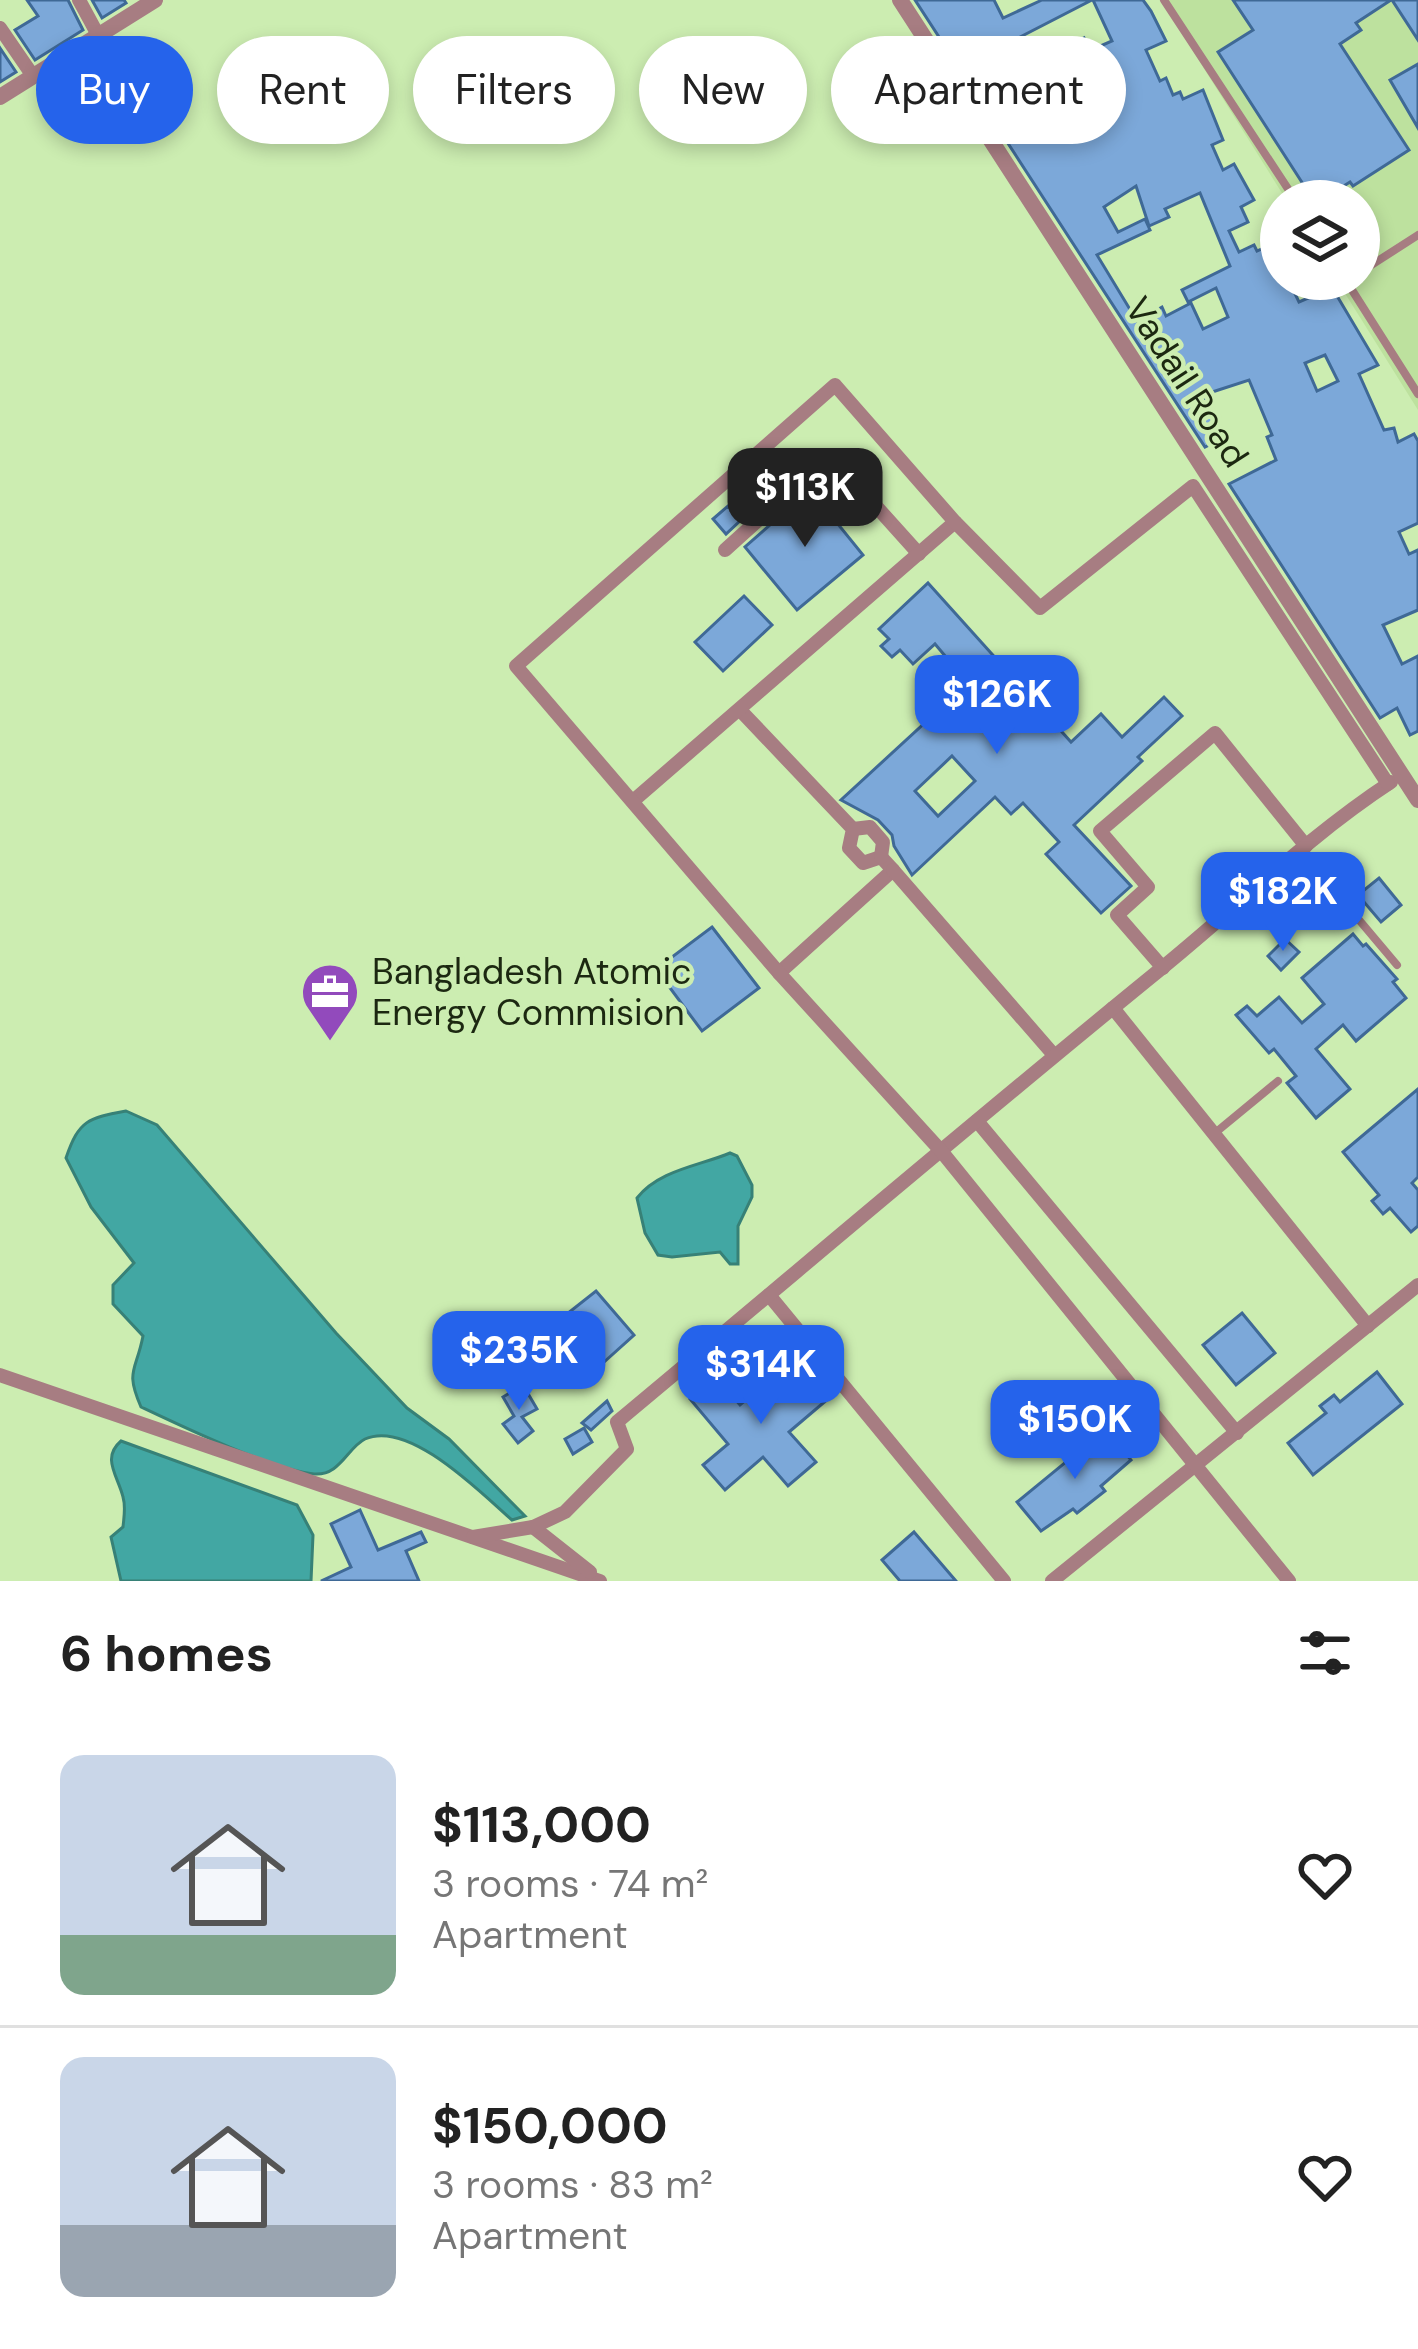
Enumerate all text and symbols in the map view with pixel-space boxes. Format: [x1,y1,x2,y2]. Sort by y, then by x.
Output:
chip: Buy [36,36,193,144]
chip: Rent [217,36,389,144]
chip: Filters [413,36,615,144]
chip: New [639,36,807,144]
chip: Apartment [831,36,1126,144]
map controls [1260,180,1380,300]
button: layers [1260,180,1380,300]
street label: Vadail Road [1114,288,1260,476]
pin: $113K [721,448,889,550]
text: $113K [755,461,855,512]
pin: $126K [913,655,1081,757]
text: $126K [942,668,1052,719]
pin: $182K [1199,852,1367,954]
text: $182K [1228,865,1338,916]
place label: Bangladesh Atomic Energy Commision [372,948,692,1036]
office icon: Bangladesh Atomic Energy Commision [299,961,361,1043]
pin: $235K [435,1311,603,1413]
text: $235K [459,1324,579,1375]
pin: $314K [677,1325,845,1427]
text: $314K [705,1338,817,1389]
pin: $150K [991,1380,1159,1482]
text: $150K [1018,1393,1132,1444]
text: 6 homes [60,1620,273,1687]
icon: filters [1292,1620,1358,1686]
text: $113,000 [432,1791,651,1858]
icon: home [156,1803,300,1947]
icon: heart [1292,1842,1358,1908]
text: 3 rooms · 74 m² [432,1858,708,1909]
text: Apartment [432,1909,628,1960]
text: $150,000 [432,2092,668,2159]
icon: home [156,2105,300,2249]
icon: heart [1292,2144,1358,2210]
text: 3 rooms · 83 m² [432,2159,713,2210]
text: Apartment [432,2210,628,2261]

